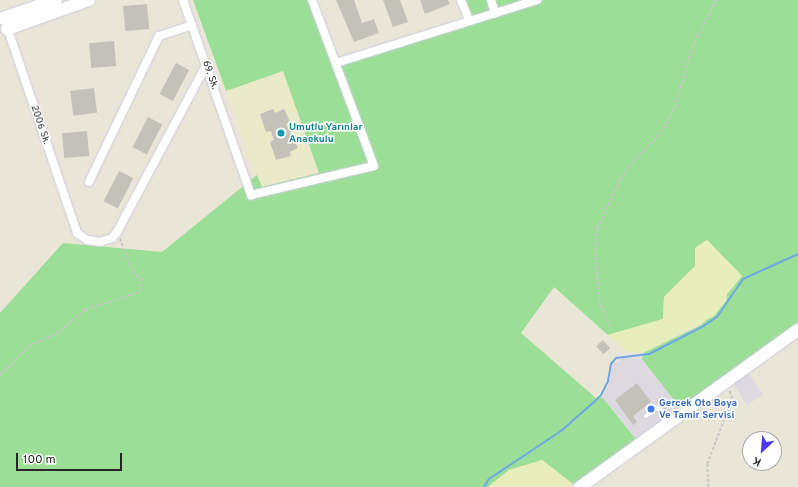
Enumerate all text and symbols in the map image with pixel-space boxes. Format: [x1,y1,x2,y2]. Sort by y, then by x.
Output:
street label: 69. Sk. [199,59,221,91]
street label: 2006 Sk. [28,104,52,146]
place label: Umutlu Yarınlar Anaokulu [289,121,363,144]
marker: Umutlu Yarınlar Anaokulu [276,128,286,138]
place label: Gercek Oto Boya Ve Tamir Servisi [659,397,737,420]
marker: Gercek Oto Boya Ve Tamir Servisi [646,404,656,414]
north arrow [742,431,782,471]
scale bar [18,445,124,471]
text: 100 m [23,452,56,468]
text: K [751,453,764,469]

